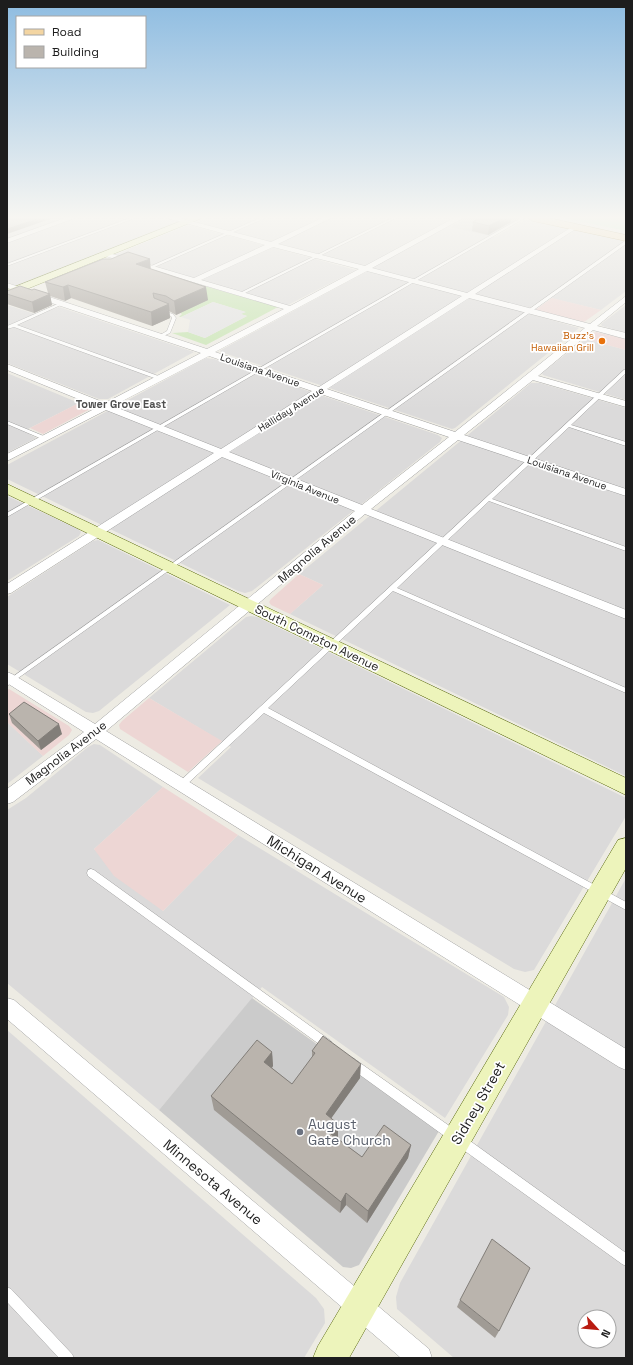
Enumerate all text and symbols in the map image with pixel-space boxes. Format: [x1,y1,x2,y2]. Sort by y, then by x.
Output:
legend [16,16,146,68]
text: Road [52,24,81,40]
text: Building [52,44,99,60]
place label: Buzz’s Hawaiian Grill [531,329,594,354]
marker: Buzz’s Hawaiian Grill [597,336,607,346]
street label: Louisiana Avenue [219,350,302,390]
street label: Halliday Avenue [255,383,327,435]
district label: Tower Grove East [76,397,166,411]
street label: Louisiana Avenue [526,453,609,493]
street label: Virginia Avenue [269,467,341,507]
street label: Magnolia Avenue [274,511,360,587]
street label: South Compton Avenue [252,601,382,675]
street label: Magnolia Avenue [22,717,110,789]
street label: Michigan Avenue [264,831,370,907]
street label: Sidney Street [447,1058,509,1148]
place label: August Gate Church [308,1115,391,1149]
marker: August Gate Church [295,1127,305,1137]
street label: Minnesota Avenue [160,1135,266,1229]
north arrow [577,1309,617,1349]
text: N [598,1327,614,1340]

